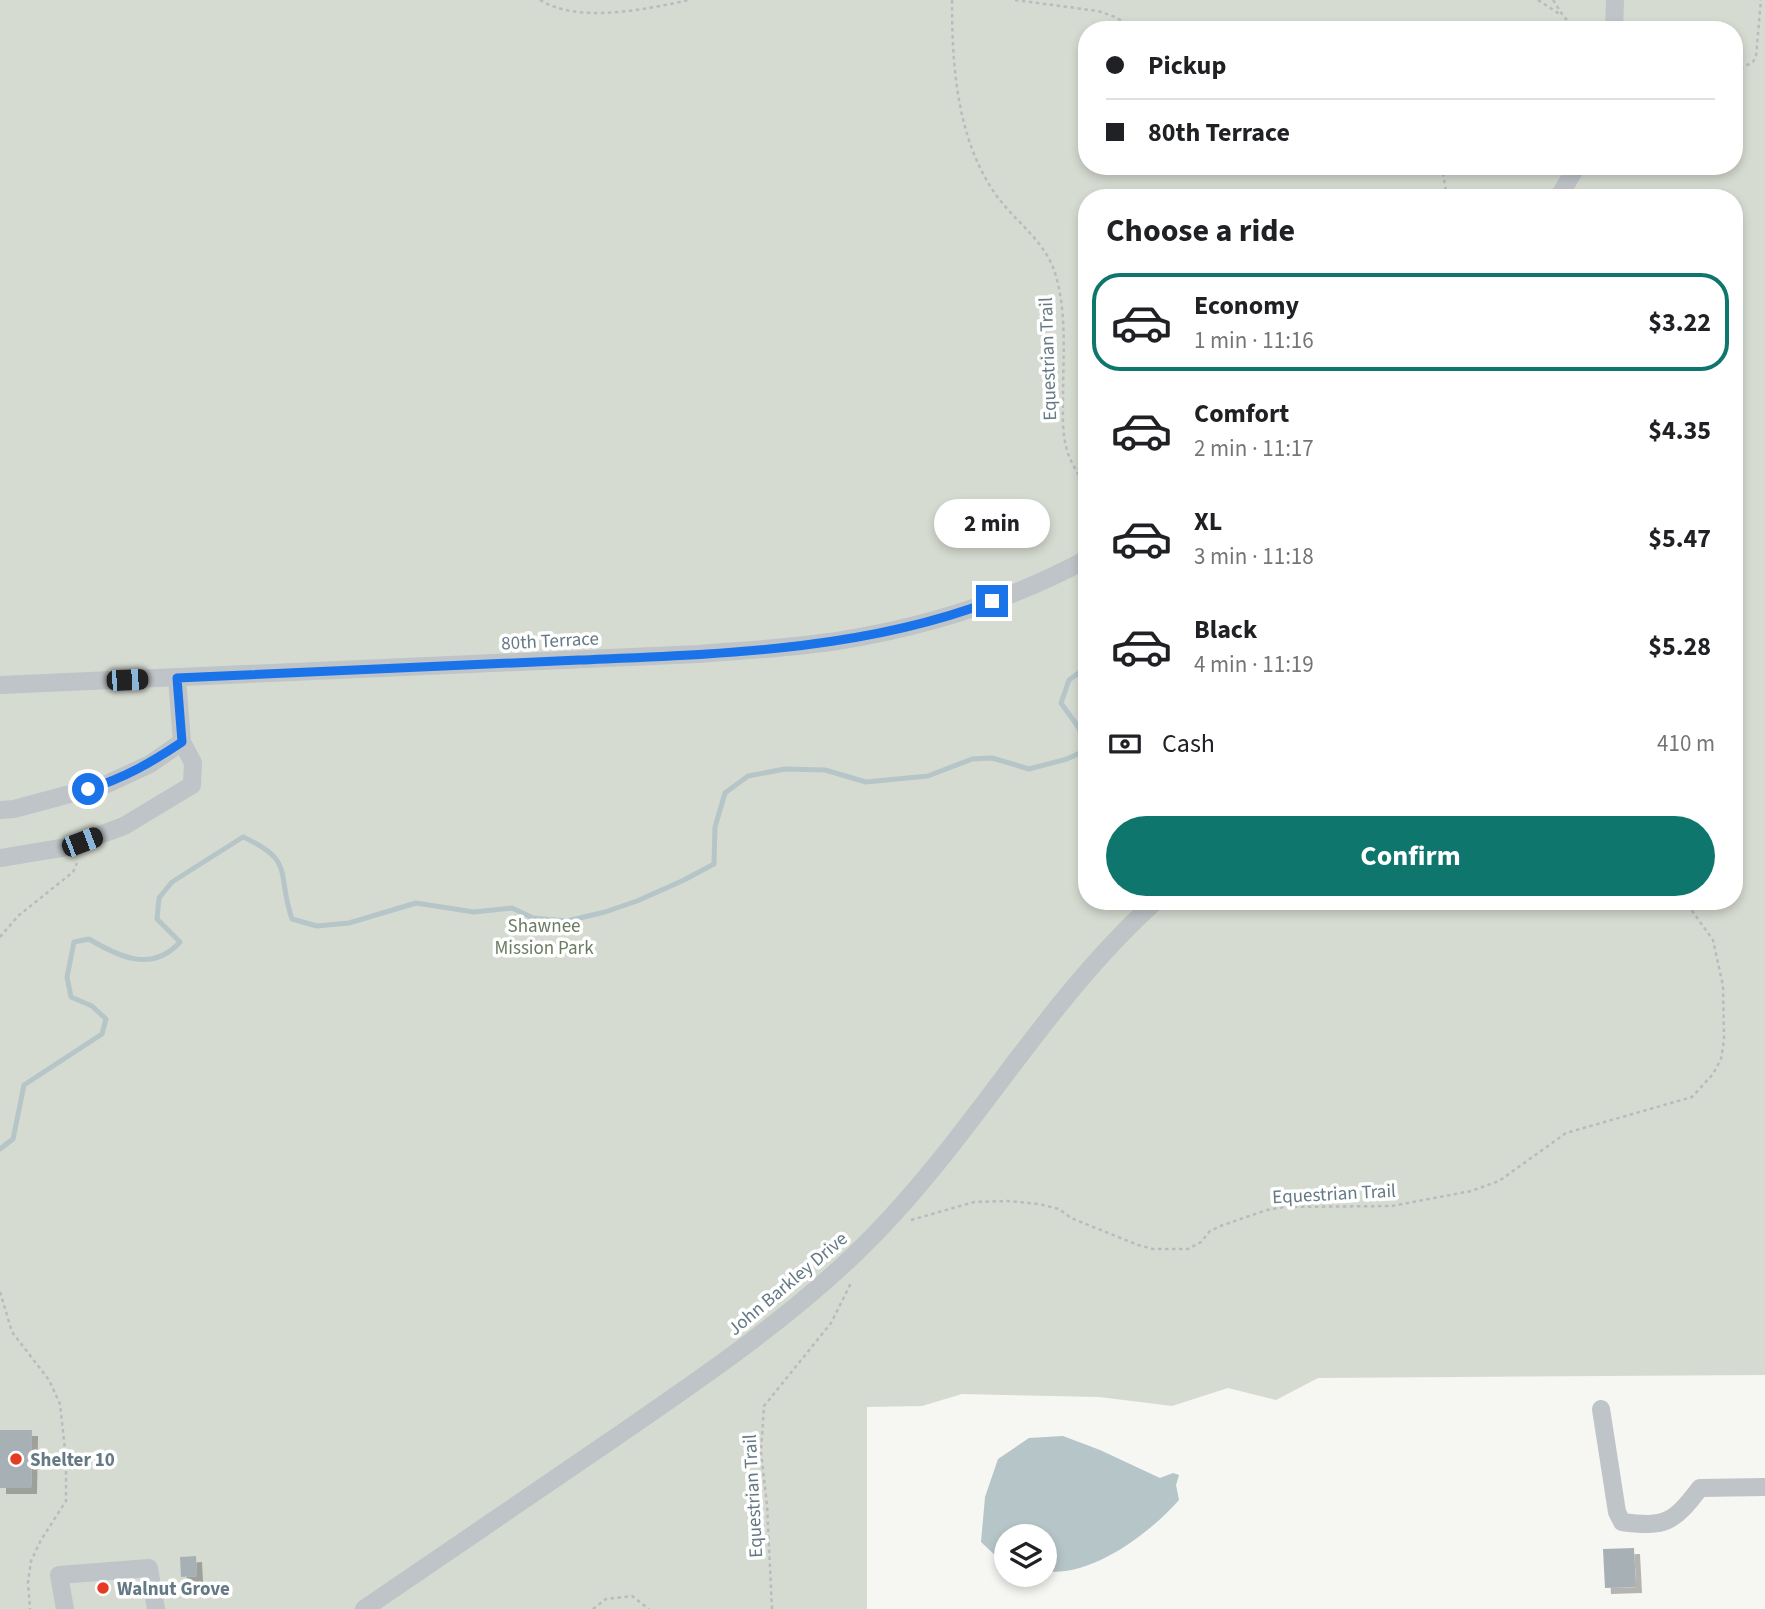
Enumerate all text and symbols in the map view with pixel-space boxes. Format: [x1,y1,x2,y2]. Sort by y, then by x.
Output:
text: Pickup [1148,47,1226,84]
text: 80th Terrace [1148,114,1290,151]
text: Choose a ride [1106,208,1295,254]
text: Economy [1194,287,1299,324]
icon: car [1110,291,1173,354]
street label: Equestrian Trail [1033,297,1064,421]
text: $3.22 [1648,304,1711,341]
text: 1 min · 11:16 [1194,324,1314,357]
text: Comfort [1194,395,1289,432]
icon: car [1110,399,1173,462]
text: $4.35 [1648,412,1711,449]
text: 2 min · 11:17 [1194,432,1314,465]
callout: 2 min [934,500,1050,548]
text: XL [1194,503,1222,540]
text: 2 min [964,507,1020,540]
icon: car [1110,507,1173,570]
text: $5.47 [1648,520,1711,557]
text: 3 min · 11:18 [1194,540,1314,573]
route end [976,585,1008,617]
text: Black [1194,611,1257,648]
icon: car [1110,615,1173,678]
street label: 80th Terrace [501,625,600,658]
text: $5.28 [1648,628,1711,665]
text: 4 min · 11:19 [1194,648,1314,681]
car [106,669,149,691]
icon: cash [1106,725,1144,763]
text: Cash [1162,725,1215,762]
text: 410 m [1657,727,1715,760]
route start [72,773,104,805]
button: Confirm [1106,816,1715,896]
car [59,825,106,859]
park label: Shawnee Mission Park [494,913,594,962]
street label: Equestrian Trail [1272,1178,1397,1211]
street label: John Barkley Drive [722,1226,854,1342]
street label: Equestrian Trail [737,1433,770,1558]
place label: Shelter 10 [30,1447,115,1474]
marker: Shelter 10 [8,1451,24,1467]
map controls [994,1524,1057,1587]
button: layers [994,1524,1057,1587]
place label: Walnut Grove [117,1576,230,1603]
marker: Walnut Grove [95,1580,111,1596]

